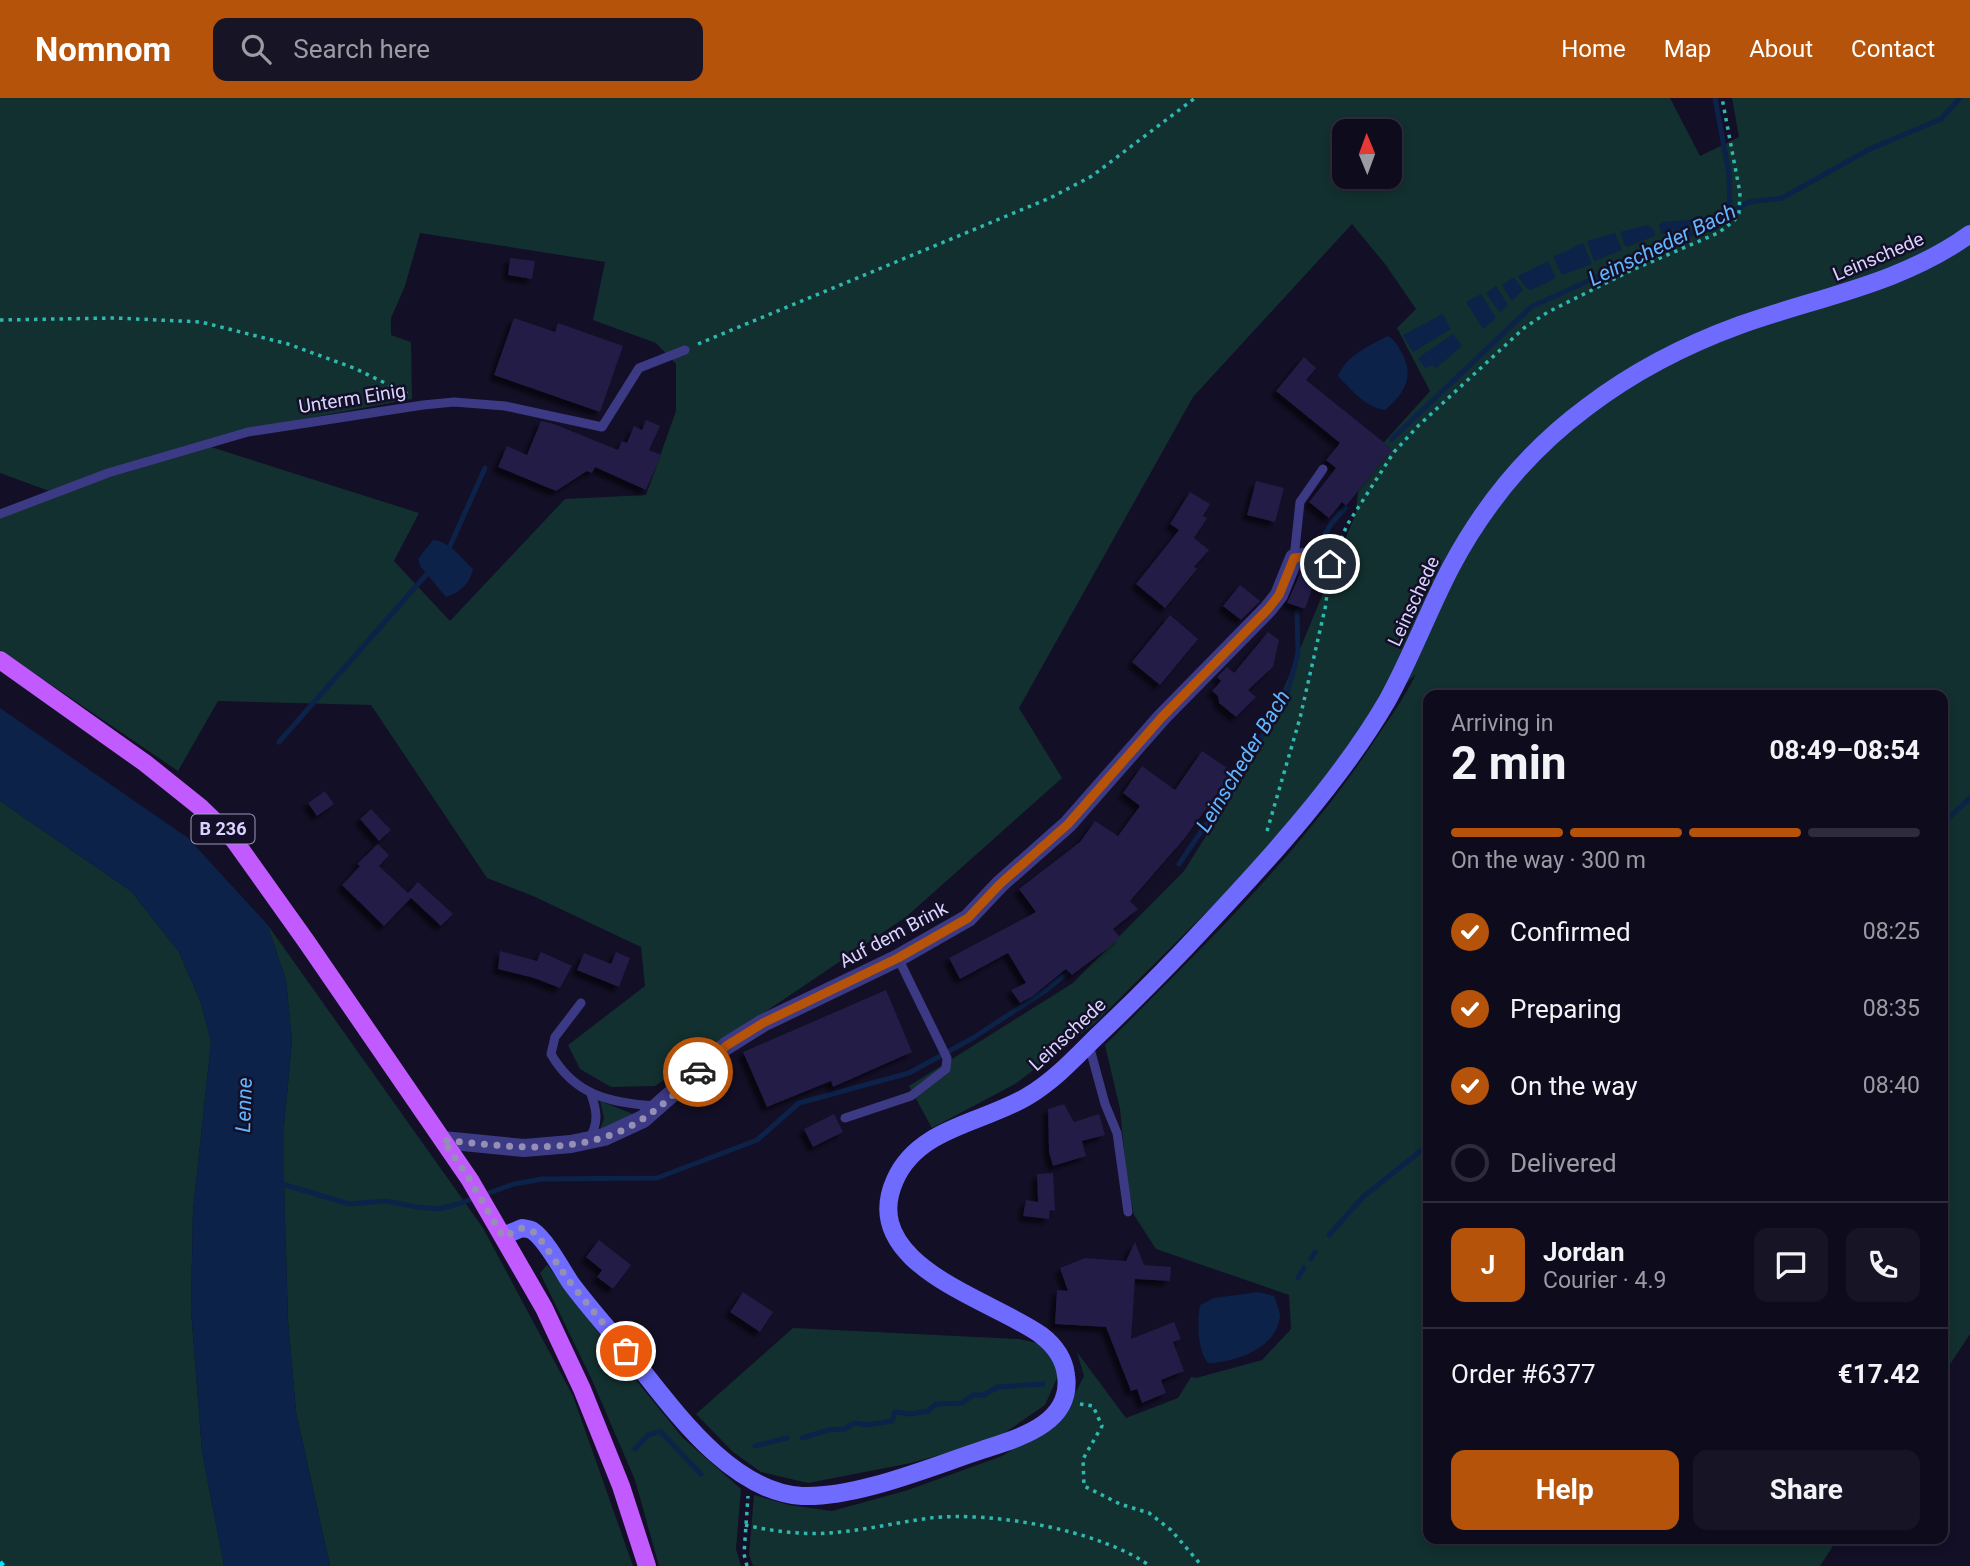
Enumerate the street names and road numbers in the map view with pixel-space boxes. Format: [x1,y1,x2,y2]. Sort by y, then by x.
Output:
street label: Leinschede [1829,227,1927,286]
street label: Unterm Einig [297,379,407,418]
street label: Leinschede [1383,553,1444,650]
road number: B 236 [192,814,255,844]
street label: Auf dem Brink [835,896,952,973]
street label: Leinschede [1024,993,1110,1076]

